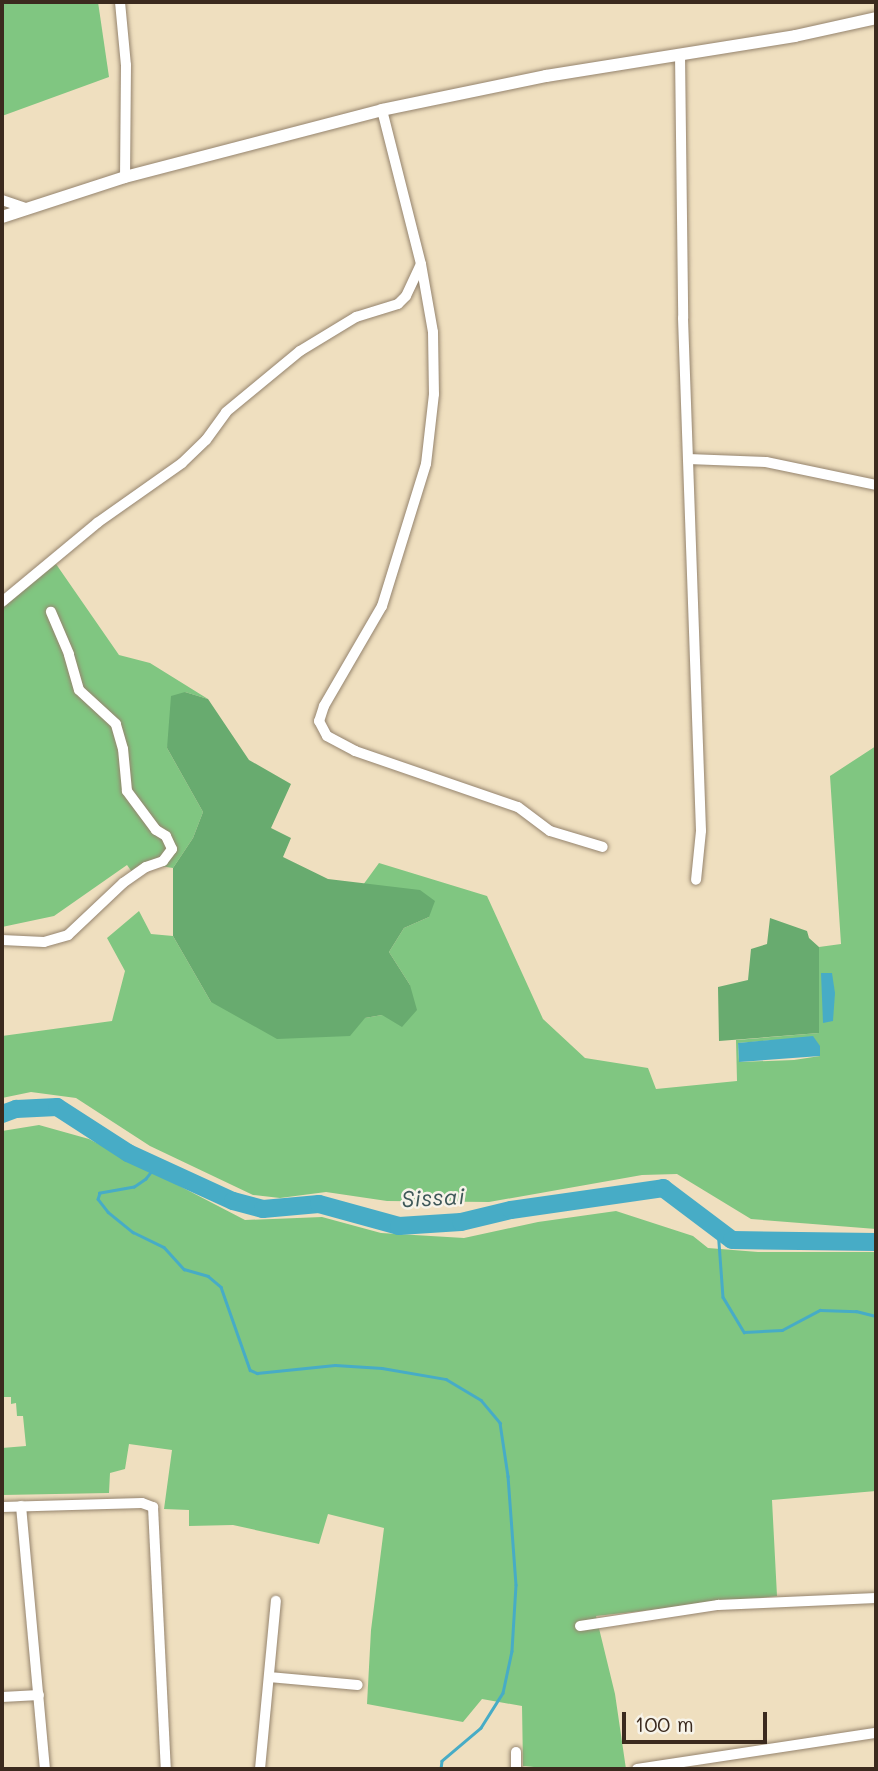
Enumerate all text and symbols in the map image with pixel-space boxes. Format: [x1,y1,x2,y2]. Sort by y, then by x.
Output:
water label: Sissai [400,1182,466,1212]
scale bar [626,1698,771,1742]
text: 100 m [635,1710,694,1737]

